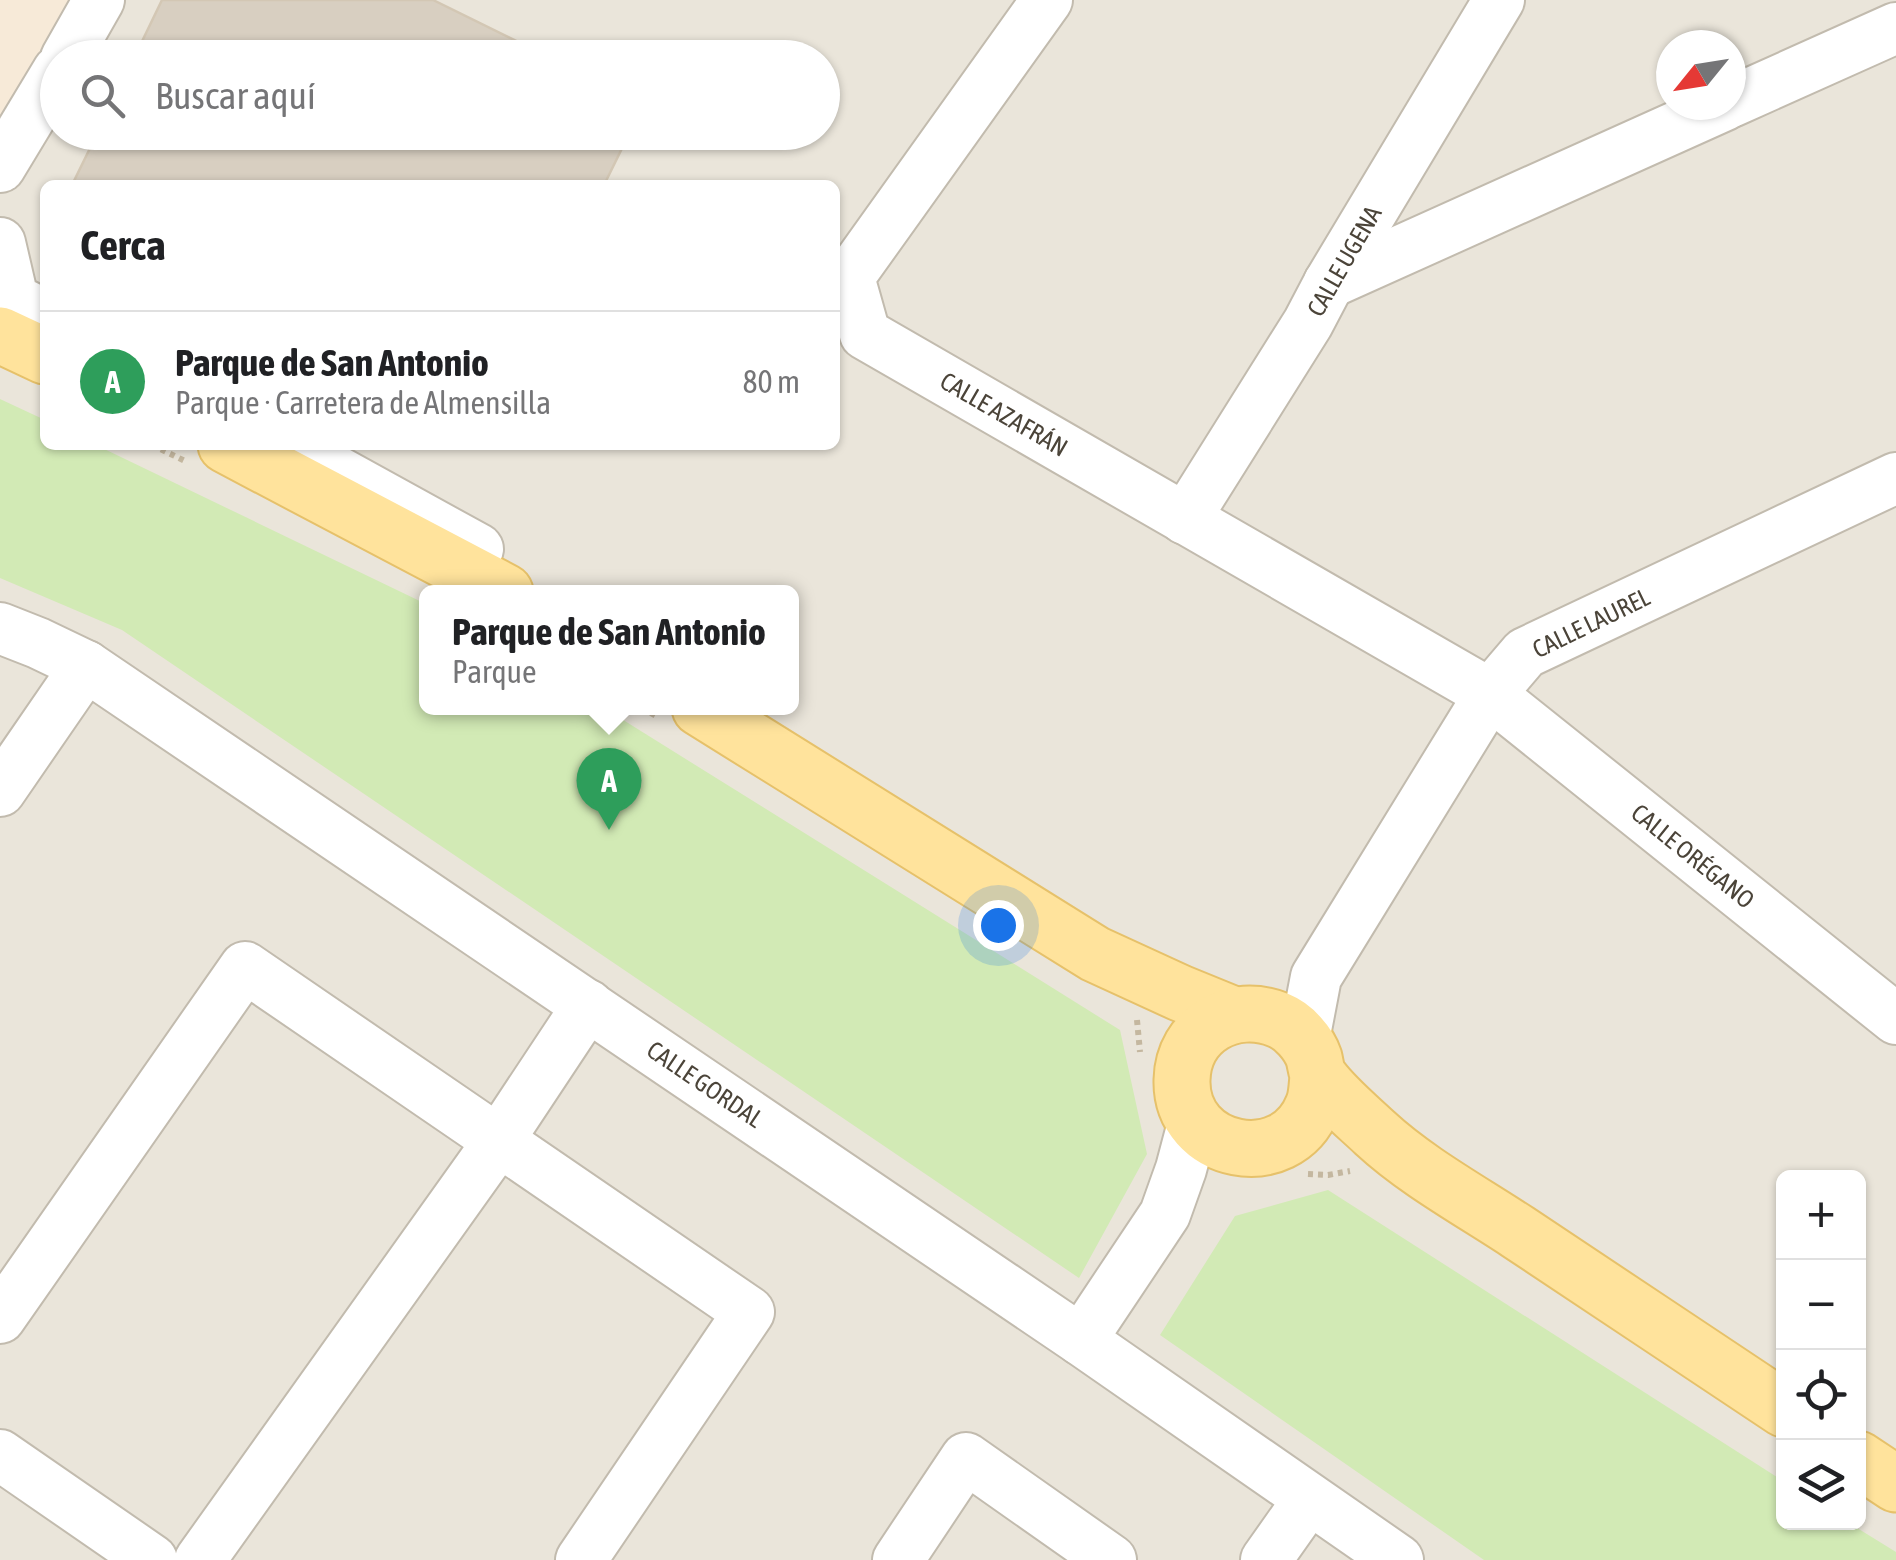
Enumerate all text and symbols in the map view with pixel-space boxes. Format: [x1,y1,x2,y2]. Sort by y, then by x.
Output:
north arrow [1656,30,1746,120]
search box [40,40,840,150]
icon: search [75,68,130,123]
text: Buscar aquí [155,74,316,117]
street label: CALLE UGENA [1301,200,1387,321]
text: Cerca [80,221,165,269]
text: Parque de San Antonio [175,341,489,384]
text: A [105,363,120,400]
text: 80 m [742,363,800,400]
street label: CALLE AZAFRÁN [935,366,1073,462]
text: Parque · Carretera de Almensilla [175,384,551,421]
street label: CALLE LAUREL [1528,583,1654,663]
popup [419,585,799,715]
text: Parque de San Antonio [452,610,766,653]
text: Parque [452,653,537,690]
pin: A [576,748,642,830]
street label: CALLE ORÉGANO [1626,798,1760,914]
your location [973,900,1024,951]
street label: CALLE GORDAL [642,1035,768,1133]
map controls [1776,1170,1866,1530]
button: + [1776,1170,1866,1260]
button: − [1776,1260,1866,1350]
button: locate [1776,1350,1866,1440]
button: layers [1776,1440,1866,1530]

